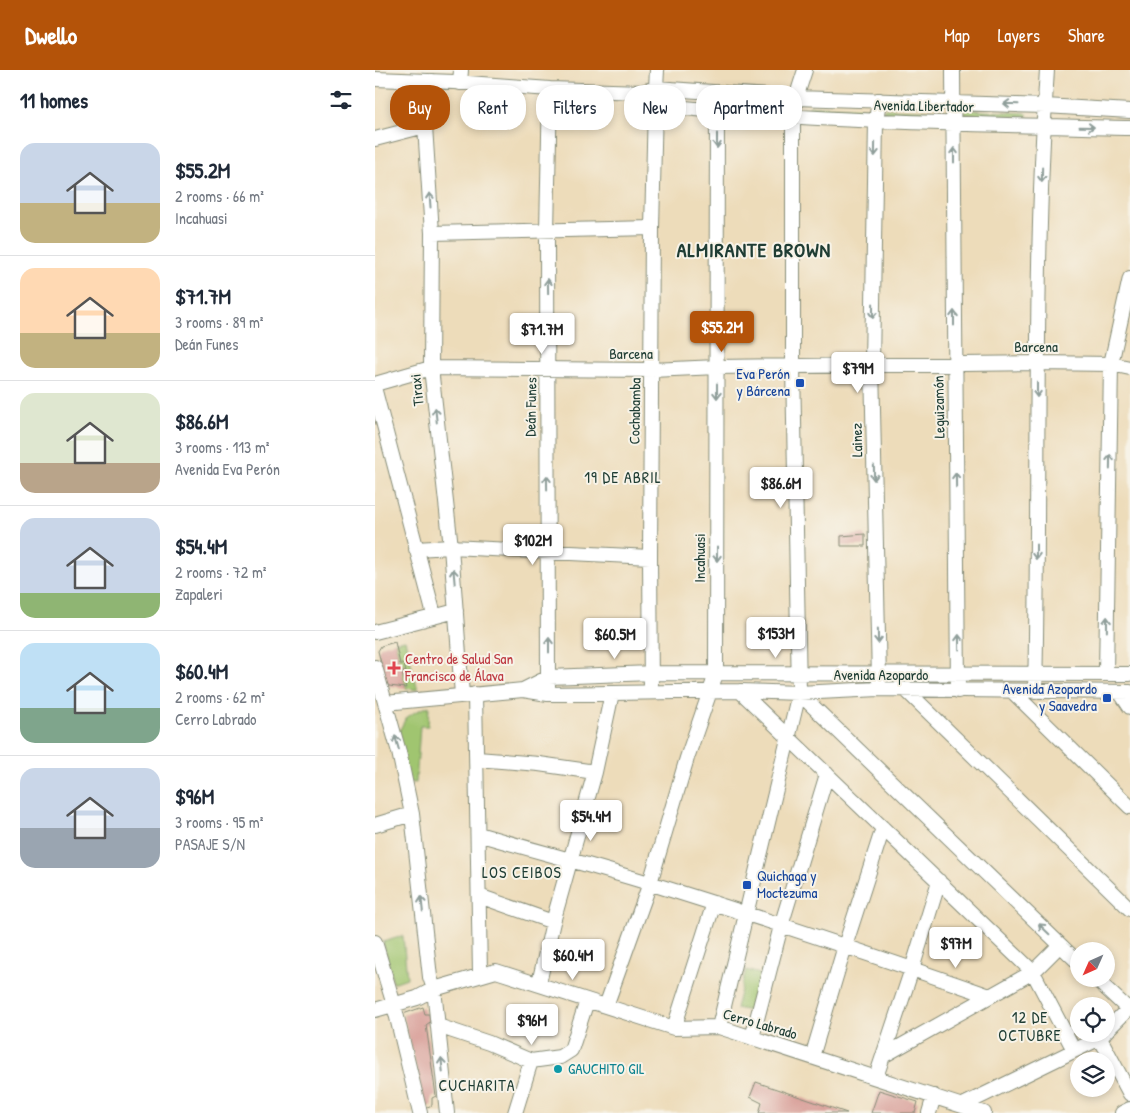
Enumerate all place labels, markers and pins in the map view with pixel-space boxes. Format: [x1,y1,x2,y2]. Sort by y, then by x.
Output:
pin: $55.2M [681,310,763,353]
pin: $71.7M [501,312,583,355]
pin: $79M [828,352,888,394]
place label: Eva Perón y Bárcena [736,363,790,401]
marker: Eva Perón y Bárcena [794,377,806,389]
pin: $86.6M [740,466,822,509]
pin: $102M [498,524,568,566]
pin: $153M [741,616,811,659]
pin: $60.5M [574,618,656,660]
place label: Centro de Salud San Francisco de Álava [404,648,513,686]
marker: Centro de Salud San Francisco de Álava [387,661,401,675]
place label: Avenida Azopardo y Saavedra [1003,678,1097,716]
marker: Avenida Azopardo y Saavedra [1101,692,1113,704]
pin: $54.4M [550,800,632,842]
place label: Quichaga y Moctezuma [757,865,818,903]
marker: Quichaga y Moctezuma [741,879,753,891]
pin: $97M [926,926,986,969]
pin: $60.4M [532,938,614,981]
pin: $96M [502,1004,562,1046]
place label: GAUCHITO GIL [568,1058,645,1079]
marker: GAUCHITO GIL [552,1063,564,1075]

